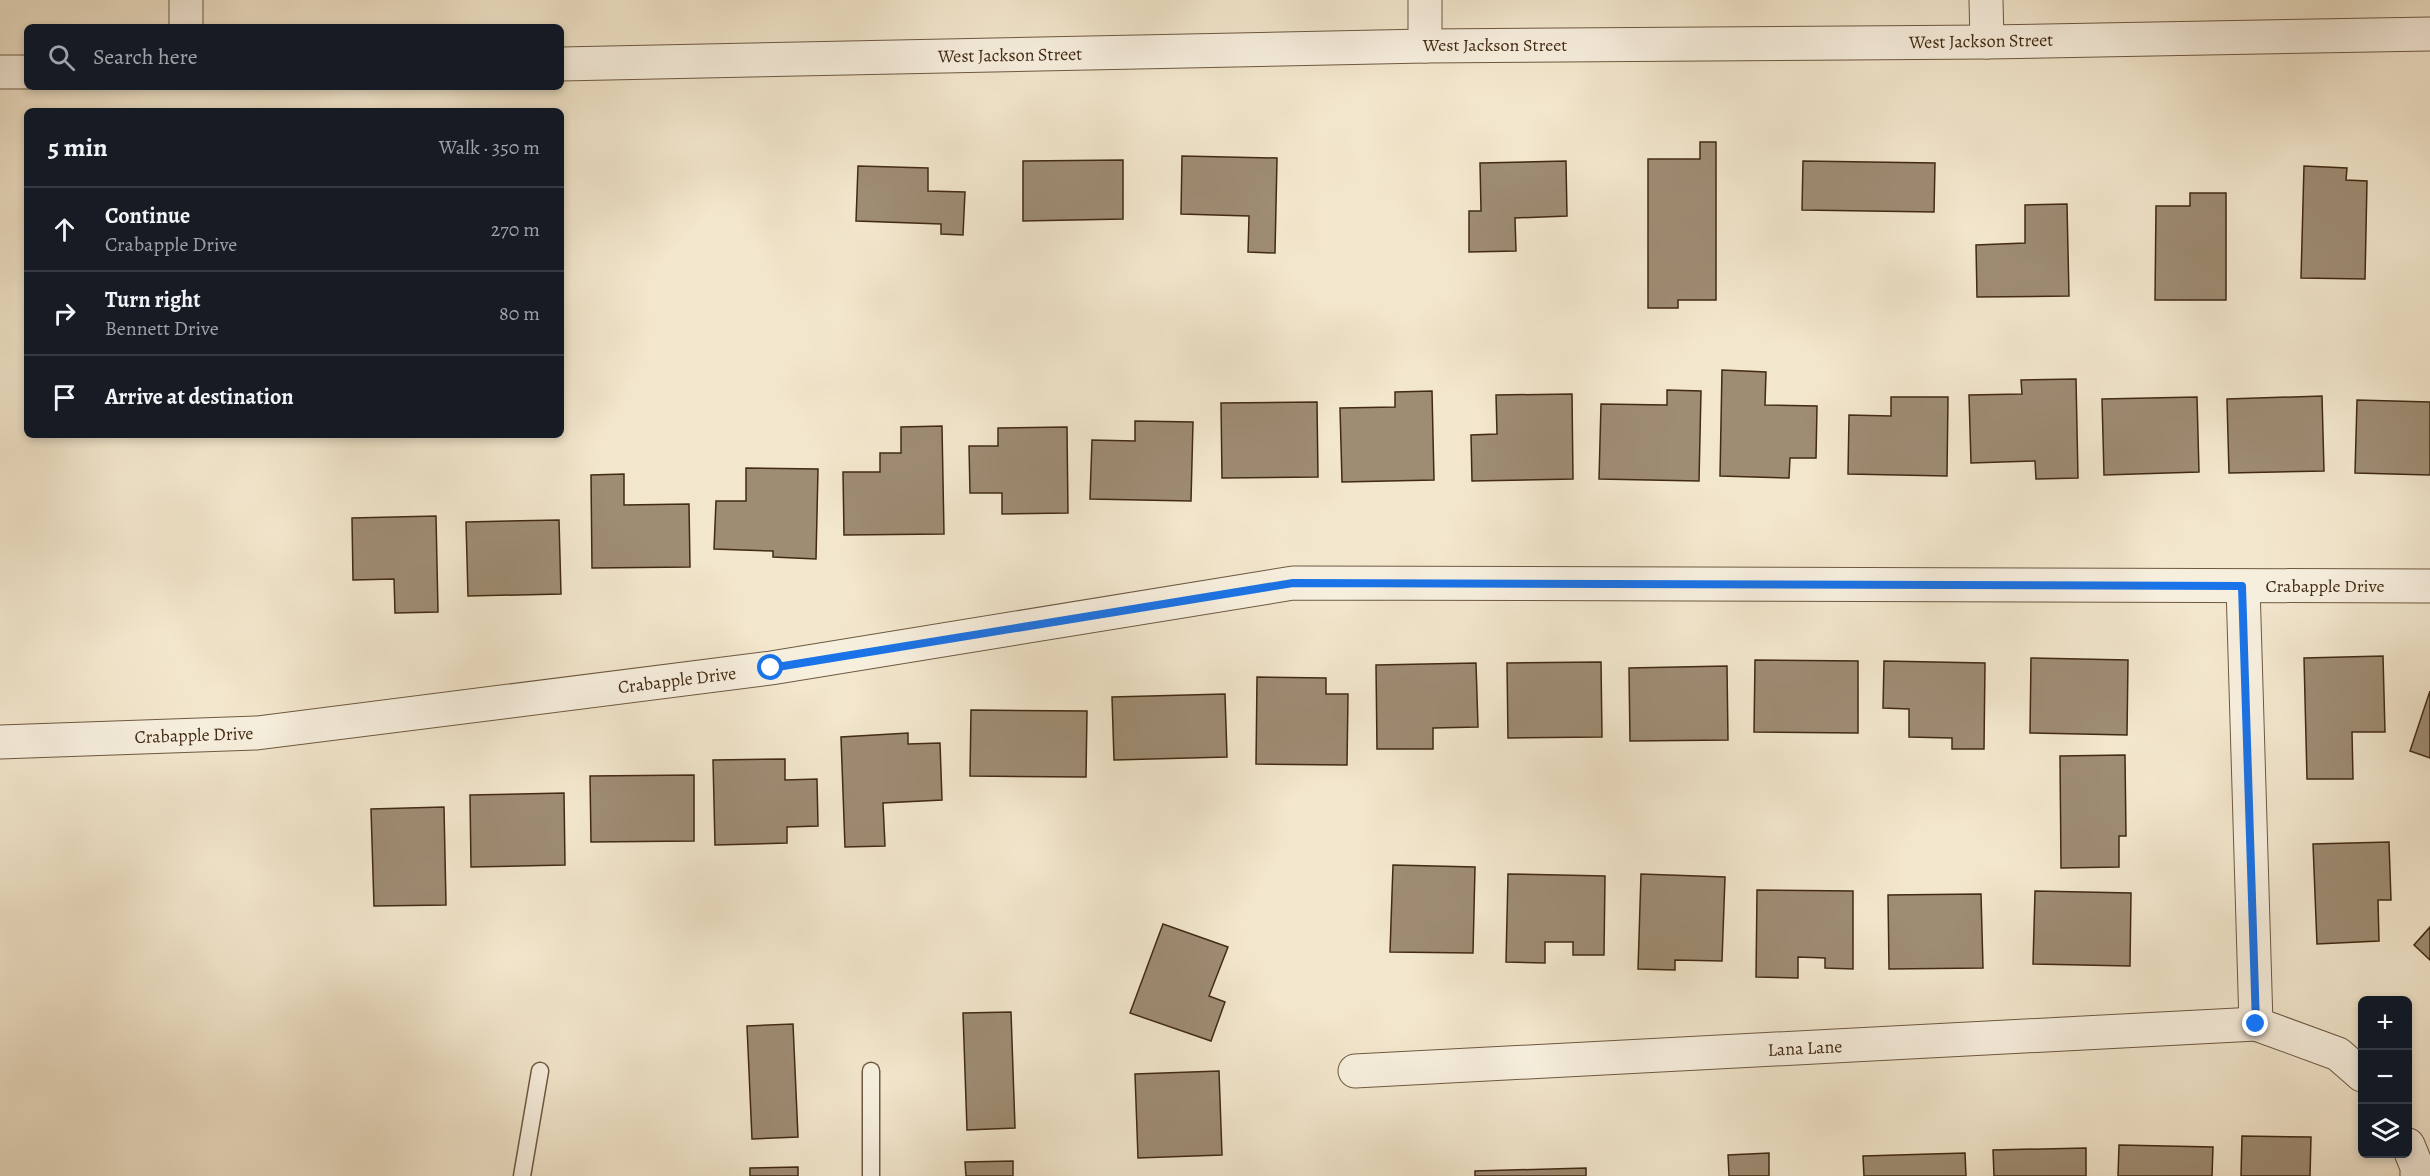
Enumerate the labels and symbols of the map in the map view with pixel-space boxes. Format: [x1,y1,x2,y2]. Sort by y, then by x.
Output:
street label: West Jackson Street [1908,28,2053,54]
street label: West Jackson Street [1422,33,1567,57]
street label: West Jackson Street [937,42,1082,68]
street label: Crabapple Drive [2266,574,2384,598]
route start [757,654,783,680]
street label: Crabapple Drive [616,661,738,699]
street label: Crabapple Drive [134,721,254,749]
route end [2242,1010,2268,1036]
street label: Lana Lane [1767,1034,1843,1062]

